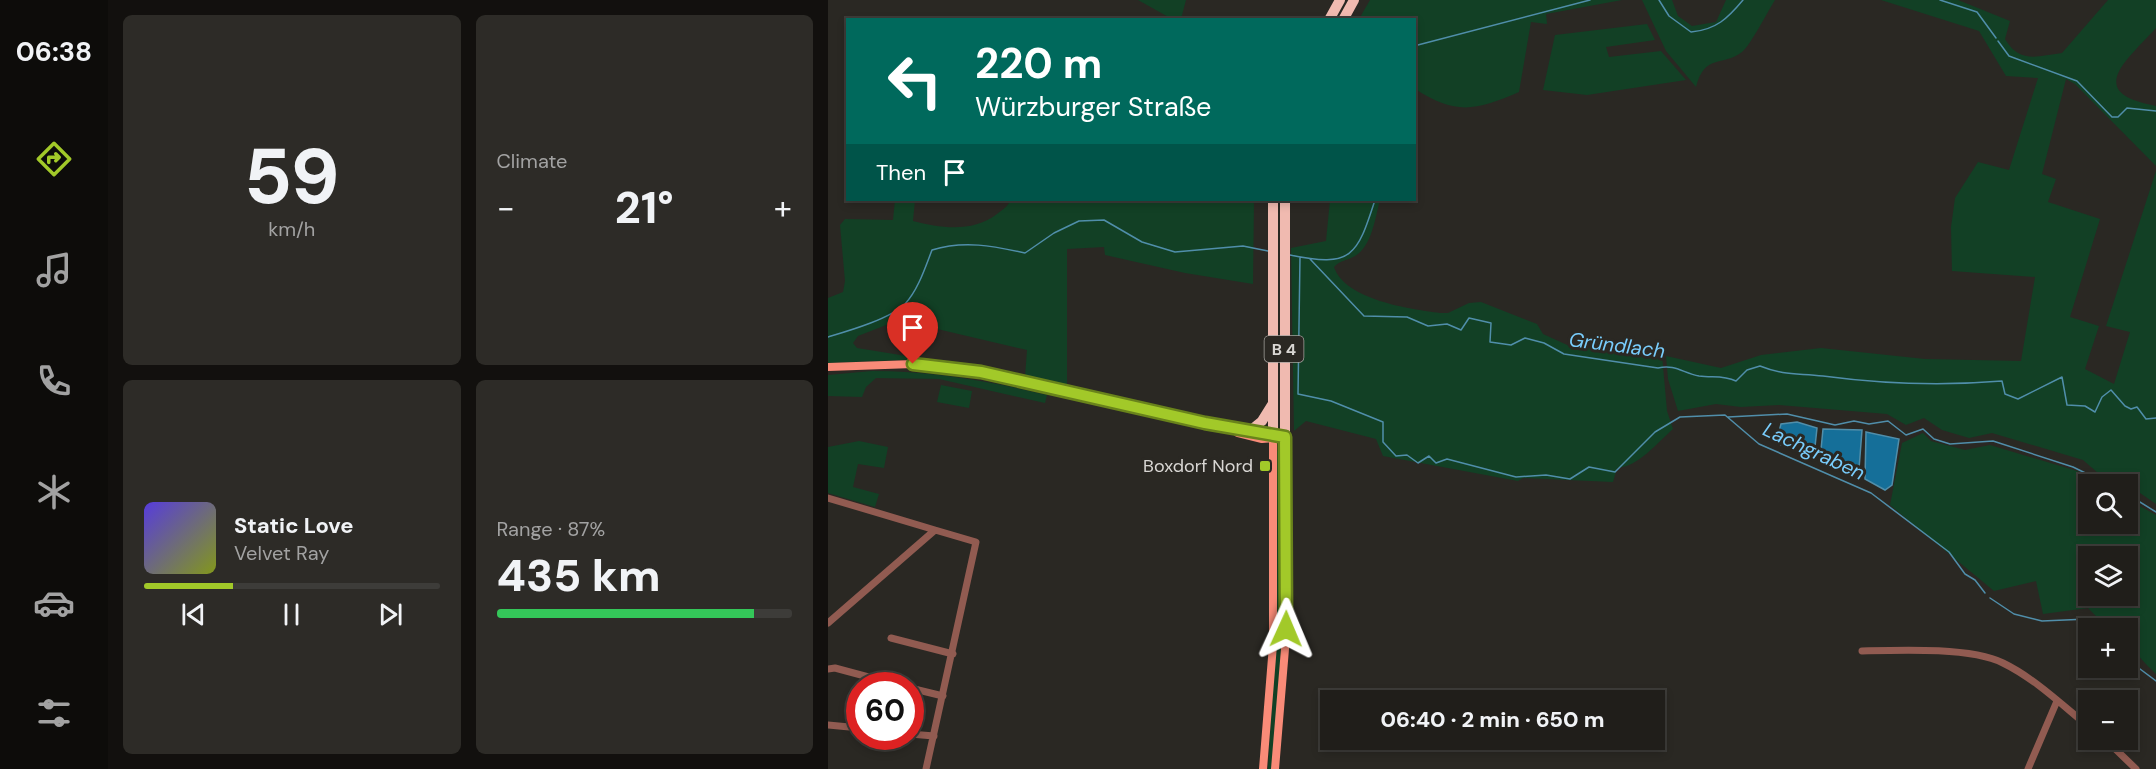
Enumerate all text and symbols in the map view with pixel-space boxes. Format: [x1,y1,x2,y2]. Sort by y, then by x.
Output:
text: 06:38 [16,34,92,69]
text: 220 m [975,36,1102,91]
icon: left [876,42,954,120]
text: Würzburger Straße [975,89,1211,124]
text: 59 [244,126,340,227]
icon: directions [33,138,75,180]
text: Climate [497,148,567,174]
icon: arrive [938,156,971,189]
text: Then [876,158,926,187]
text: 21° [615,178,674,237]
text: − [497,186,515,229]
text: + [774,186,792,229]
text: km/h [268,216,315,242]
icon: music [33,249,75,291]
pin [887,302,938,364]
icon: arrive [896,311,929,344]
water label: Gründlach [1567,326,1667,364]
road number: B 4 [1264,336,1304,362]
icon: phone [33,360,75,402]
water label: Lachgraben [1759,416,1869,486]
place label: Boxdorf Nord [1143,454,1253,478]
marker: Boxdorf Nord [1258,459,1272,473]
icon: climate [33,471,75,513]
map controls [2078,474,2138,750]
button: search [2078,474,2138,534]
text: Static Love [234,511,354,540]
text: Range · 87% [497,516,605,542]
text: Velvet Ray [234,540,329,566]
text: 435 km [497,546,661,605]
button: layers [2078,546,2138,606]
icon: car [33,582,75,624]
position arrow [1254,597,1318,661]
icon: previous [177,598,210,631]
icon: pause [275,598,308,631]
icon: next [374,598,407,631]
button: + [2078,618,2138,678]
speed limit sign: 60 [846,672,924,750]
button: − [2078,690,2138,750]
icon: filters [33,692,75,734]
text: 06:40 · 2 min · 650 m [1380,705,1605,734]

